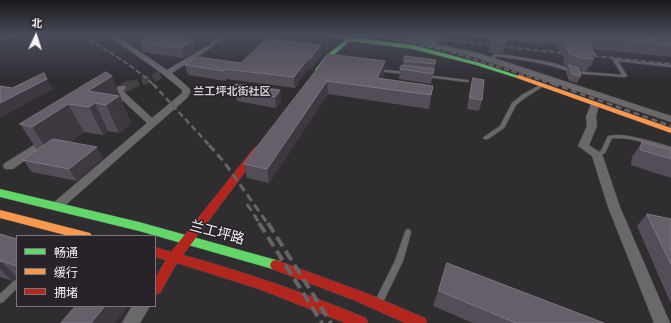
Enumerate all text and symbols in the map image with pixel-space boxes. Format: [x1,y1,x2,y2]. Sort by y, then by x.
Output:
north arrow [16,16,56,56]
text: 北 [31,17,43,30]
district label: 兰工坪北街社区 [194,85,270,99]
street label: 兰工坪路 [188,218,246,248]
legend [16,235,156,307]
text: 畅通 [54,246,78,260]
text: 缓行 [54,266,78,280]
text: 拥堵 [54,286,78,300]

